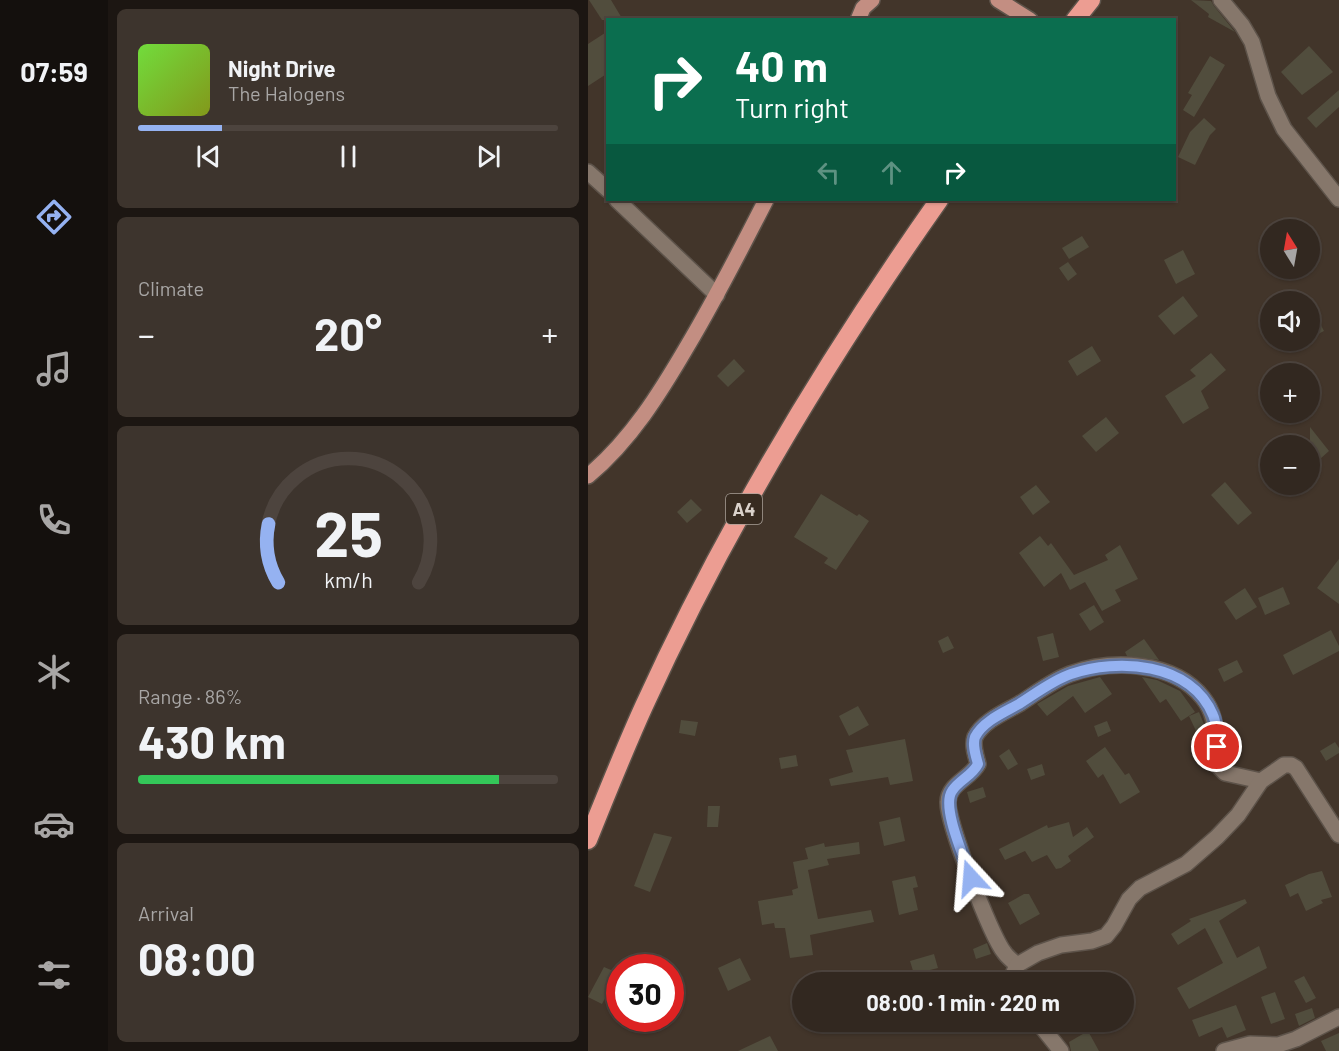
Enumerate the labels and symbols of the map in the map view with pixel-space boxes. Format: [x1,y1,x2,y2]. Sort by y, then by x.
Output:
north arrow [1260,219,1320,279]
road number: A4 [726,494,762,524]
pin [1191,721,1242,772]
position arrow [939,846,1003,910]
speed limit sign: 30 [606,954,684,1032]

